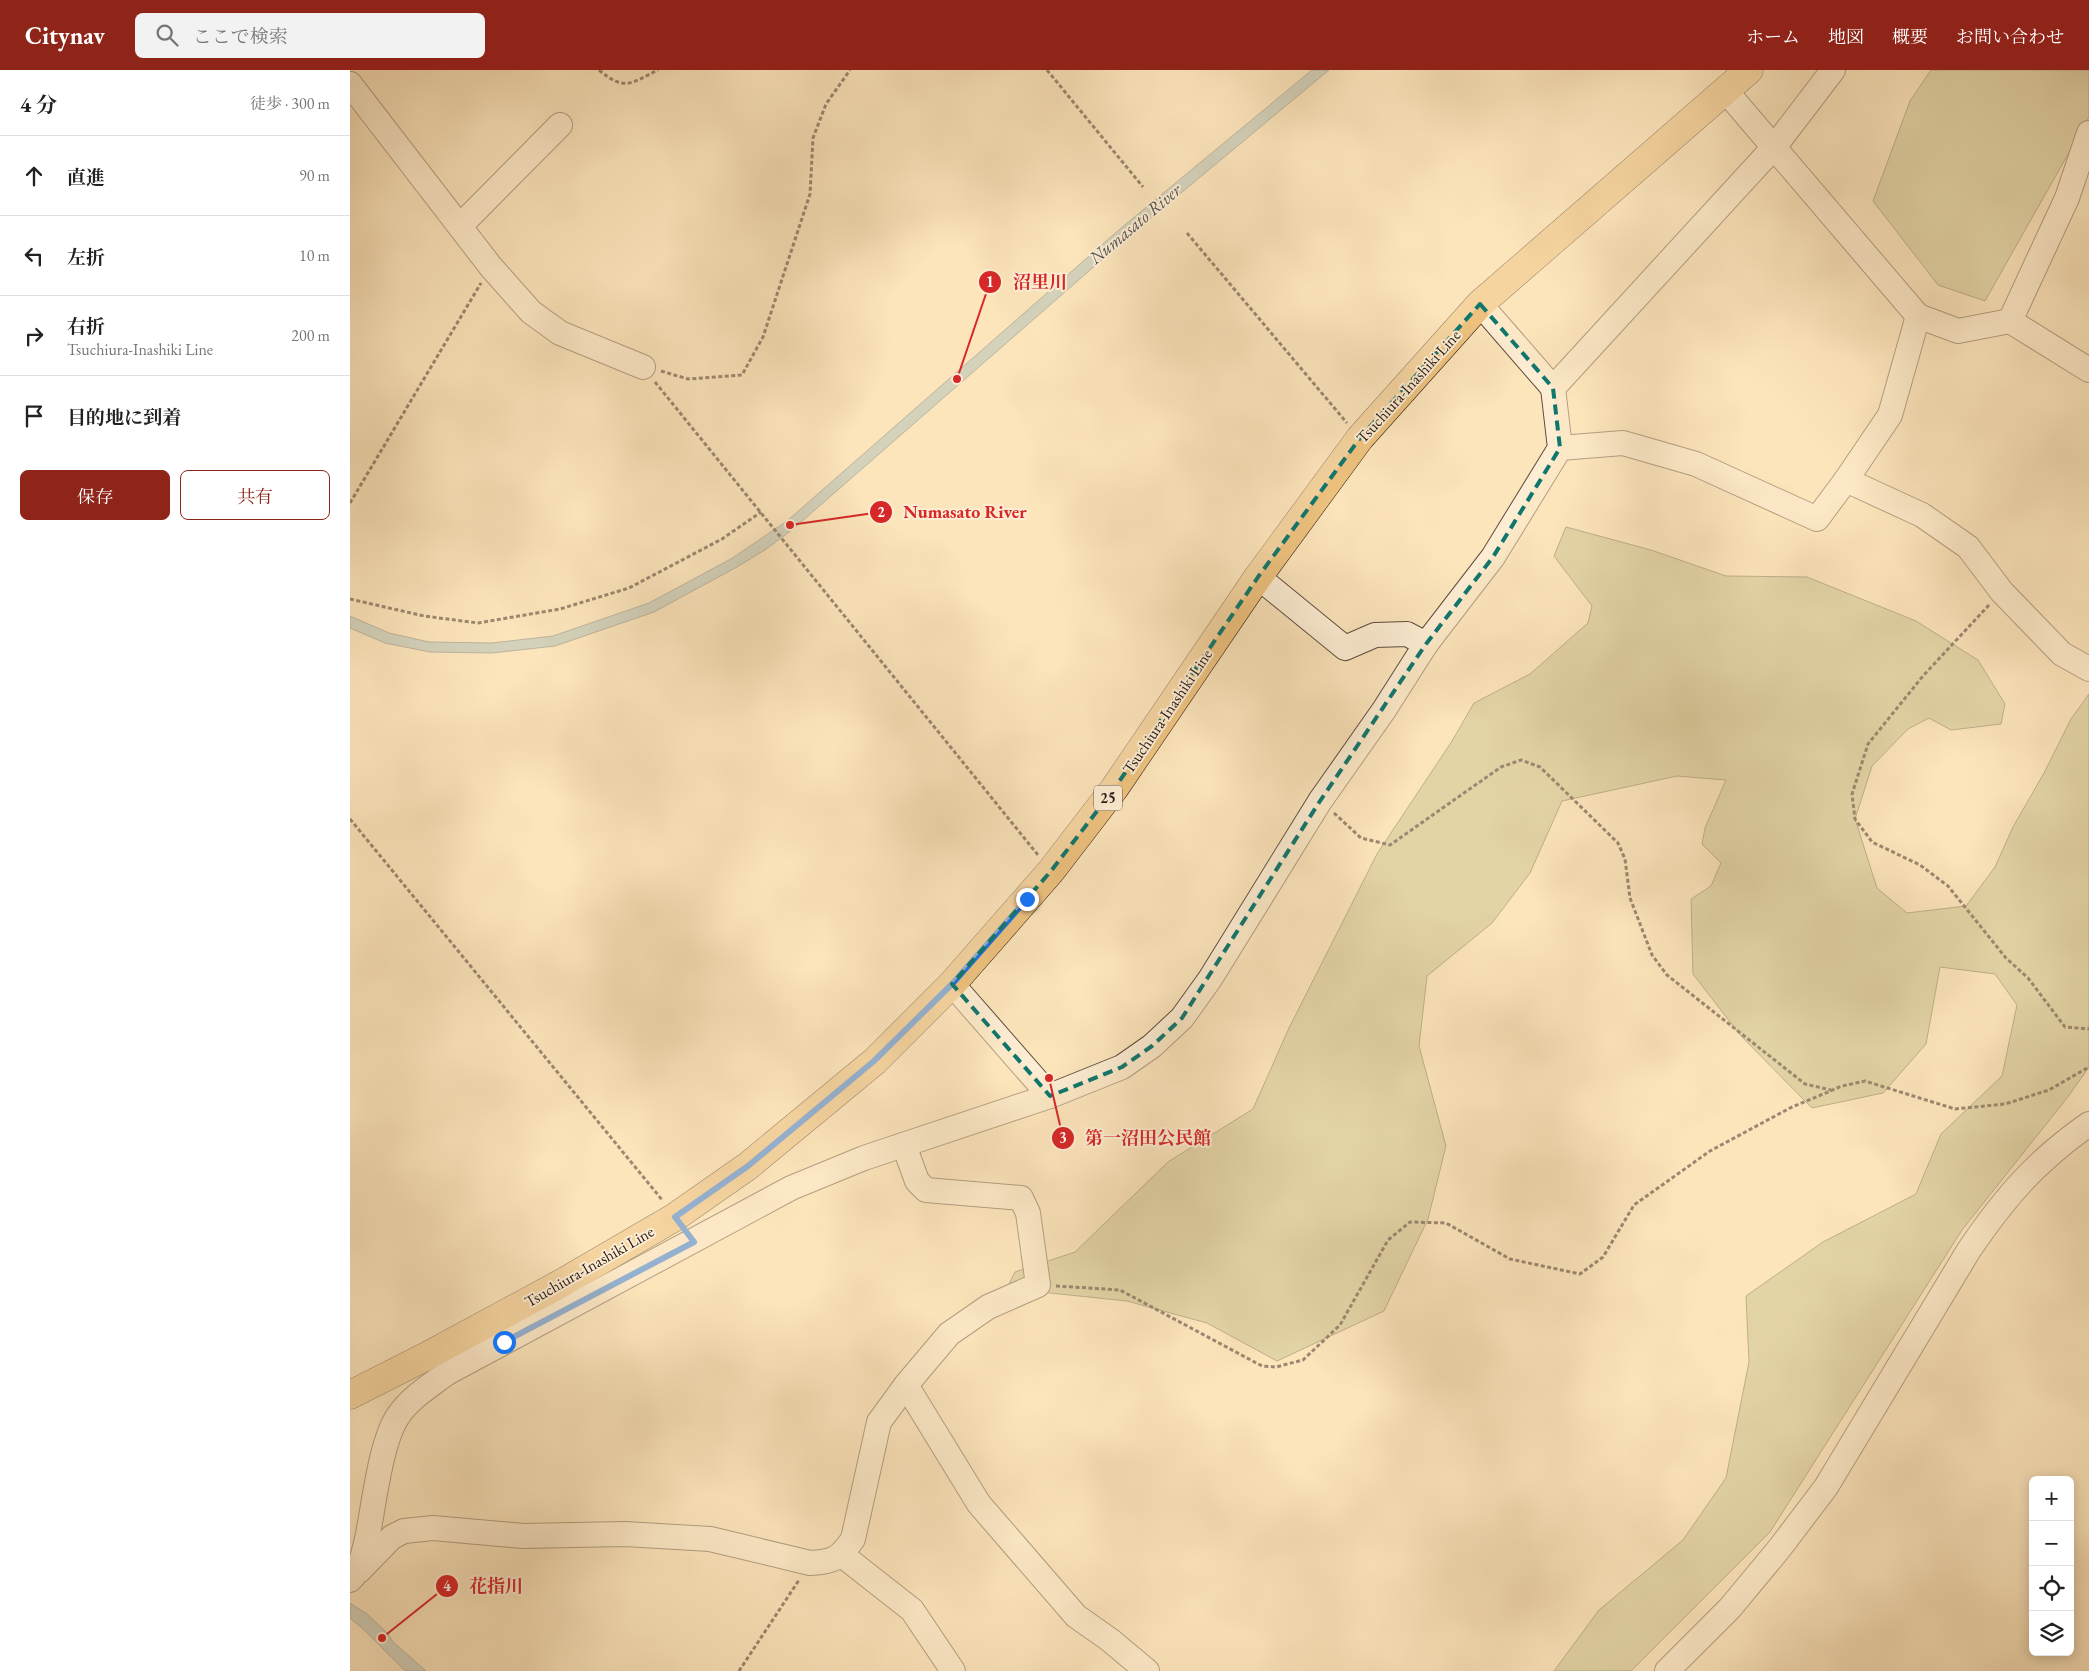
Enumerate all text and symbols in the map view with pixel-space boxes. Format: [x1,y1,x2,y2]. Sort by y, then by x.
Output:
search box [135,13,485,58]
text: Citynav [25,20,105,51]
icon: search [153,21,181,49]
text: ここで検索 [193,24,288,49]
text: ホーム [1746,25,1800,48]
text: 地図 [1828,25,1864,48]
text: 概要 [1892,25,1928,48]
text: お問い合わせ [1956,25,2064,48]
text: 4 分 [20,91,57,118]
text: 徒歩 · 300 m [250,93,330,114]
icon: ahead [20,162,48,190]
text: 直進 [67,165,105,190]
text: 90 m [299,165,330,186]
water label: Numasato River [1083,178,1186,269]
icon: left [20,242,48,270]
text: 左折 [67,245,105,270]
text: 10 m [299,245,330,266]
callout: 沼里川 [978,265,1077,298]
text: 沼里川 [1013,270,1067,293]
text: 1 [986,272,994,291]
text: 右折 [67,314,105,339]
icon: right [20,322,48,350]
text: 200 m [291,325,330,346]
street label: Tsuchiura-Inashiki Line [1352,325,1465,448]
text: Tsuchiura-Inashiki Line [67,339,213,360]
icon: arrive [20,402,48,430]
text: 目的地に到着 [67,405,181,430]
button: 保存 [20,470,170,520]
button: 共有 [180,470,330,520]
callout: Numasato River [868,496,1037,529]
text: Numasato River [903,500,1027,523]
text: 2 [877,502,885,521]
street label: Tsuchiura-Inashiki Line [1118,645,1217,778]
road number: 25 [1094,786,1122,810]
route end [1016,888,1039,911]
callout: 第一沼田公民館 [1050,1121,1221,1154]
text: 第一沼田公民館 [1085,1126,1211,1149]
text: 3 [1059,1128,1067,1147]
street label: Tsuchiura-Inashiki Line [521,1221,658,1312]
route start [493,1331,516,1354]
map controls [2029,1476,2074,1656]
button: + [2029,1476,2074,1521]
button: − [2029,1521,2074,1566]
button: locate [2029,1566,2074,1611]
callout: 花指川 [434,1569,533,1602]
text: 花指川 [469,1574,523,1597]
text: 4 [443,1576,452,1595]
button: layers [2029,1611,2074,1656]

